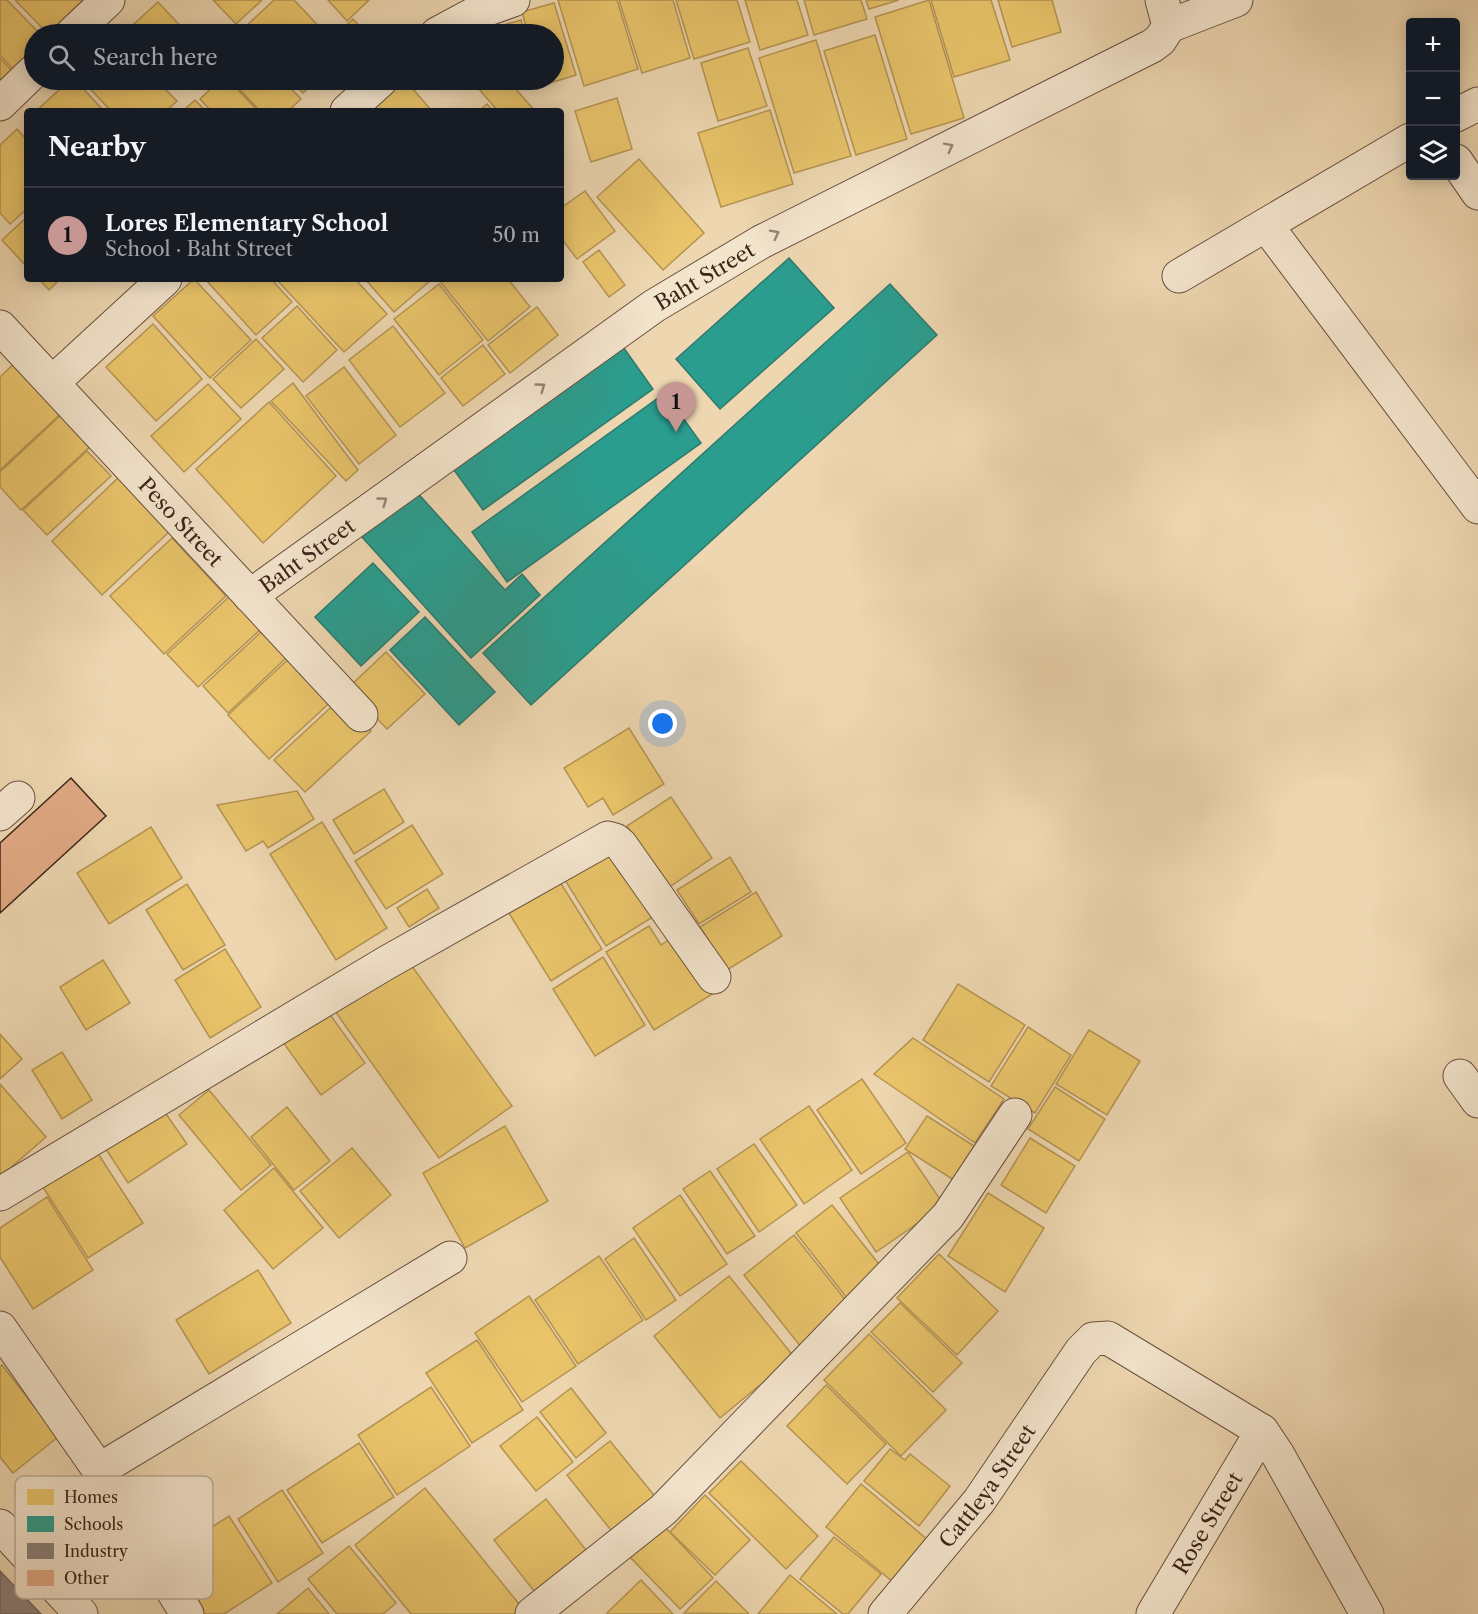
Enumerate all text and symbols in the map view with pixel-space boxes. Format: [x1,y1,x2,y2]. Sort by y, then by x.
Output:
map controls [1406,18,1460,180]
button: + [1406,18,1460,72]
search box [24,24,564,90]
icon: search [45,41,78,74]
text: Search here [93,44,218,71]
button: − [1406,72,1460,126]
button: layers [1406,126,1460,180]
text: Nearby [48,131,146,163]
one-way arrow [943,143,953,154]
text: Lores Elementary School [105,210,388,237]
text: 1 [63,223,72,247]
text: 50 m [493,223,540,247]
one-way arrow [768,230,779,242]
street label: Baht Street [650,236,759,315]
text: School · Baht Street [105,237,293,261]
pin: 1 [656,382,696,432]
one-way arrow [535,383,546,394]
street label: Peso Street [134,472,229,572]
one-way arrow [377,497,388,508]
street label: Baht Street [254,512,360,598]
your location [648,709,677,738]
street label: Cattleya Street [933,1419,1041,1552]
street label: Rose Street [1167,1467,1247,1578]
legend [15,1476,213,1599]
text: Homes [64,1487,118,1507]
text: Schools [64,1514,123,1534]
text: Industry [64,1541,129,1561]
text: Other [64,1568,109,1588]

